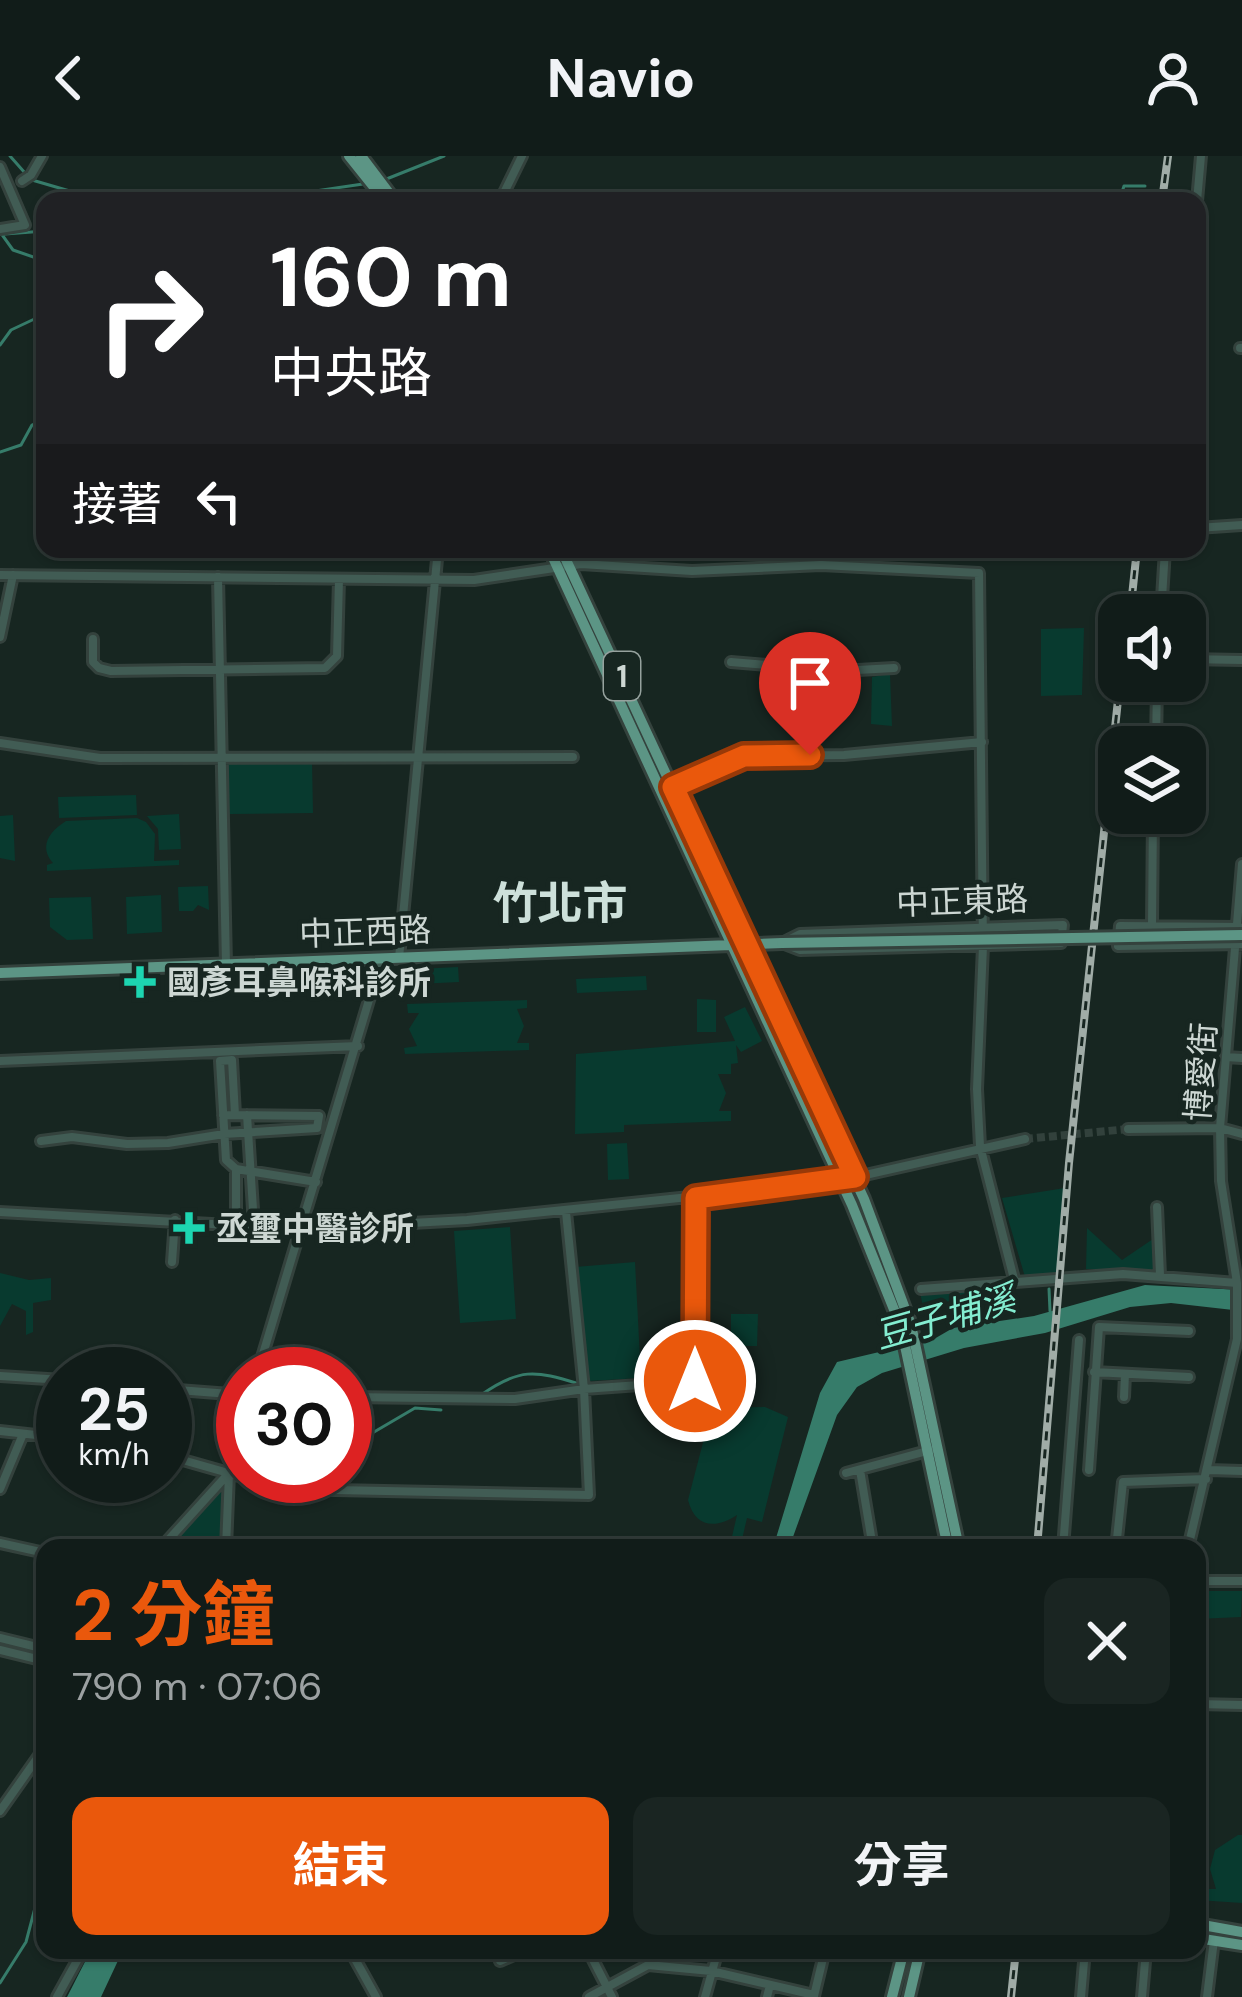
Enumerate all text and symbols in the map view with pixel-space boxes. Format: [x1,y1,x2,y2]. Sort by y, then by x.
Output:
text: Navio [547,43,695,114]
icon: back [36,45,102,111]
icon: person [1140,45,1206,111]
text: 160 m [270,223,512,332]
icon: right [72,240,228,396]
text: 中央路 [270,338,432,409]
icon: left [186,468,252,534]
text: 接著 [72,475,162,534]
map controls [1098,594,1206,834]
button: sound [1098,594,1206,702]
pin [759,632,861,755]
icon: arrive [777,650,843,716]
road number: 1 [604,652,640,700]
button: layers [1098,726,1206,834]
district label: 竹北市 [492,874,628,933]
street label: 中正東路 [895,877,1029,925]
street label: 中正西路 [298,908,432,956]
place label: 國彥耳鼻喉科診所 [167,961,431,1004]
marker: 國彥耳鼻喉科診所 [124,966,156,998]
street label: 博愛街 [1176,1021,1226,1123]
place label: 丞璽中醫診所 [216,1207,414,1250]
marker: 丞璽中醫診所 [173,1212,205,1244]
water label: 豆子埔溪 [869,1273,1025,1359]
position arrow [632,1318,758,1444]
speed limit sign: 30 [216,1347,372,1503]
text: 25 [78,1370,150,1449]
text: km/h [79,1435,149,1474]
text: 2 分鐘 [72,1569,274,1662]
button: close [1044,1578,1170,1704]
text: 790 m · 07:06 [72,1661,323,1712]
button: 結束 [72,1797,609,1935]
button: 分享 [633,1797,1170,1935]

